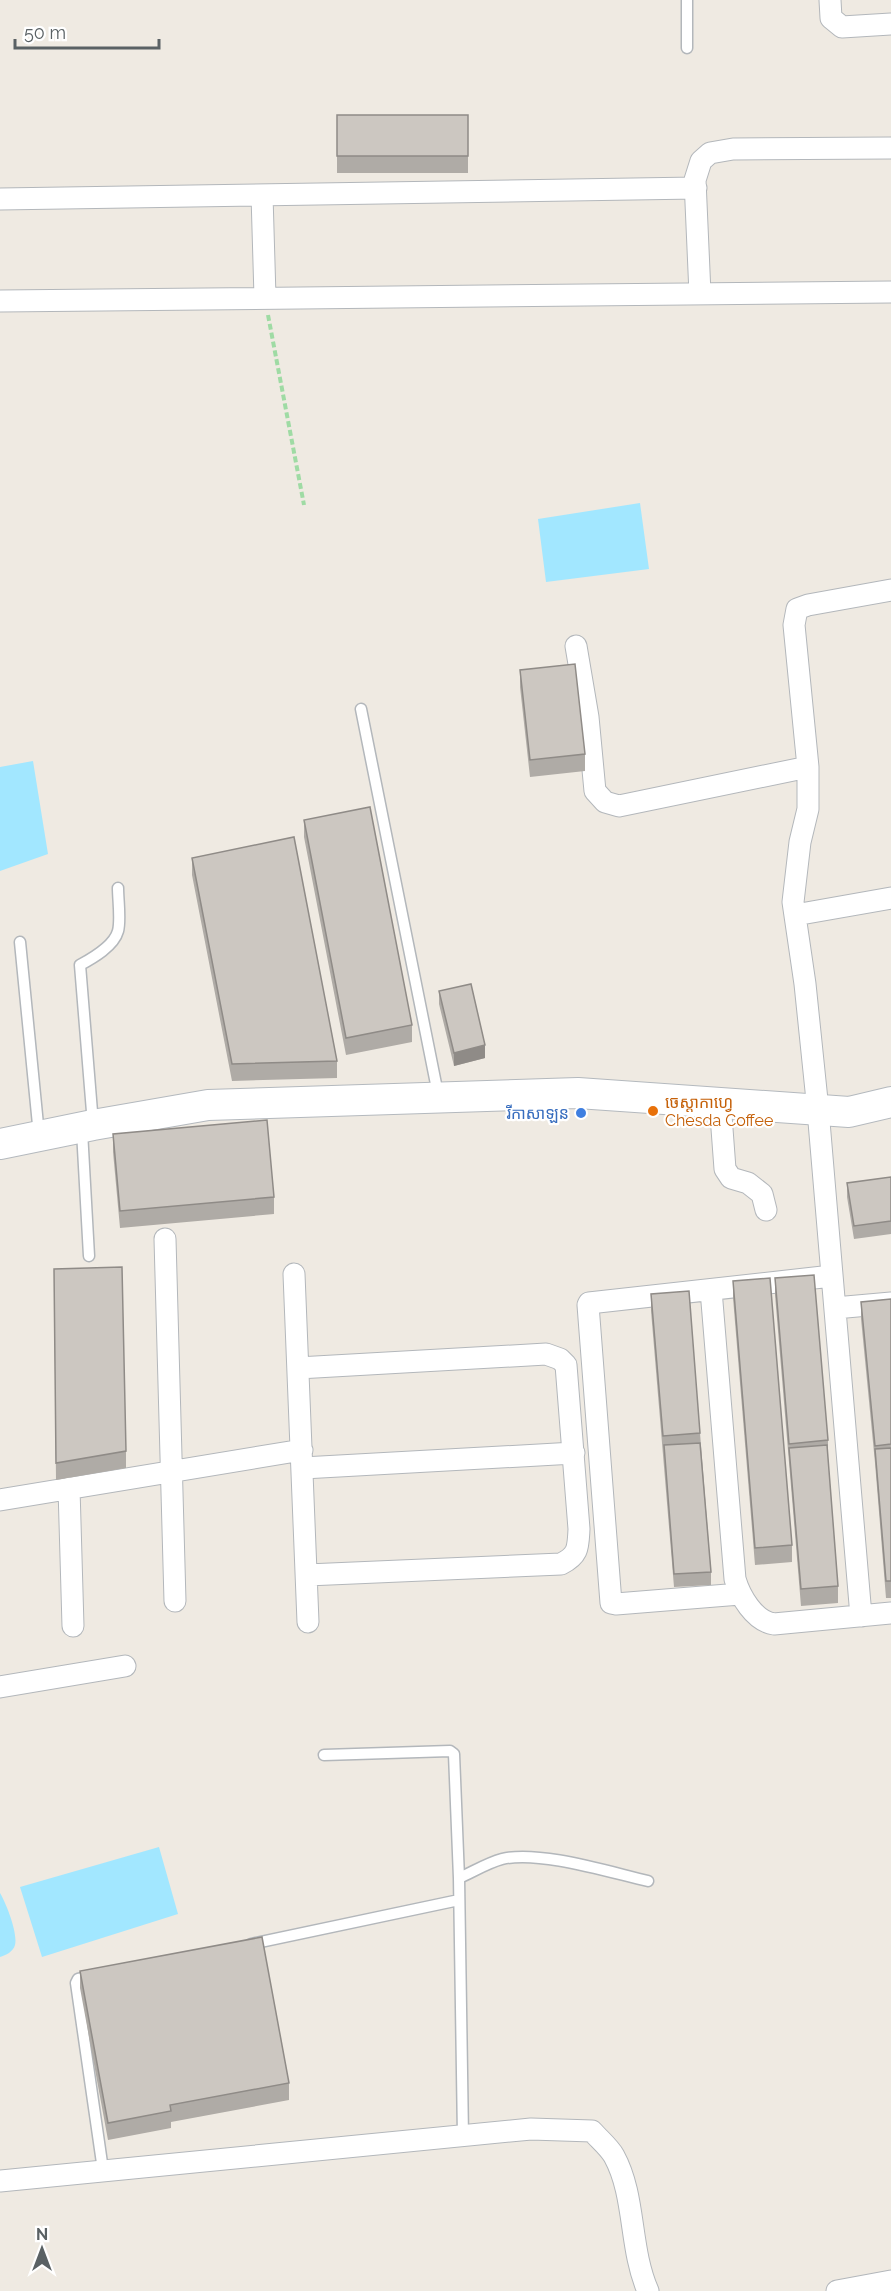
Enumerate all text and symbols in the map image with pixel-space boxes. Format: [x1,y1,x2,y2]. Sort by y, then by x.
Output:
scale bar [15,12,159,50]
text: 50 m [24,22,66,43]
place label: ចេស្ដាកាហ្វេ Chesda Coffee [665,1093,773,1130]
place label: រីកាសាឡន [505,1104,569,1123]
marker: ចេស្ដាកាហ្វេ Chesda Coffee [646,1104,660,1118]
marker: រីកាសាឡន [574,1106,588,1120]
north arrow [12,2219,72,2279]
text: N [36,2225,48,2244]

